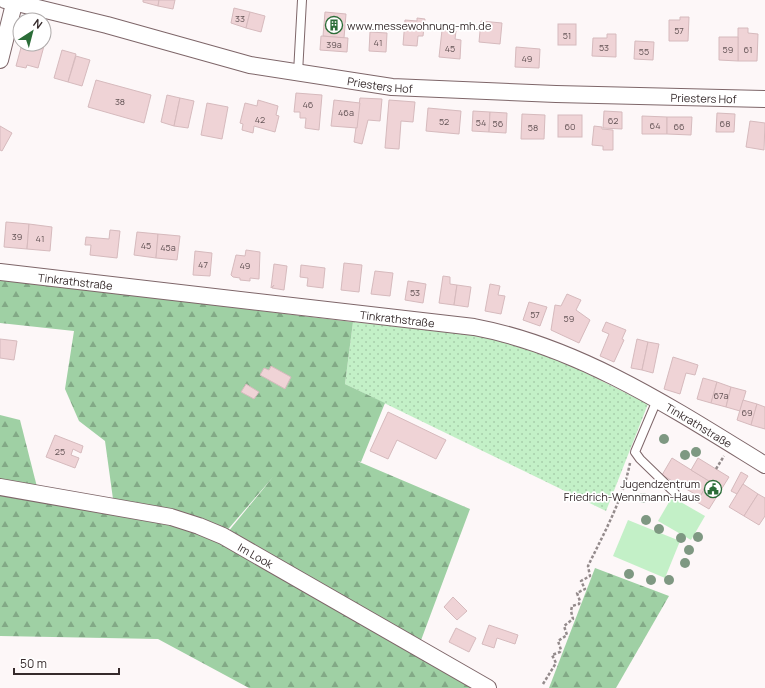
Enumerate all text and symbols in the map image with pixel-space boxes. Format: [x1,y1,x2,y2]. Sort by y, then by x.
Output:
north arrow [12,12,52,52]
house number: 33 [235,12,245,25]
text: N [31,15,46,32]
building icon: www.messewohnung-mh.de [324,15,344,35]
place label: www.messewohnung-mh.de [347,18,492,33]
house number: 57 [674,24,684,37]
house number: 51 [563,29,571,42]
house number: 41 [374,36,382,49]
house number: 39a [326,38,342,51]
house number: 53 [599,41,609,54]
house number: 45 [445,42,455,55]
house number: 59 [723,43,733,56]
house number: 61 [744,43,752,56]
house number: 55 [639,45,649,58]
house number: 49 [522,52,532,65]
street label: Priesters Hof [346,73,413,95]
street label: Priesters Hof [671,89,737,106]
house number: 38 [115,95,125,108]
house number: 46 [303,98,314,111]
house number: 46a [338,106,354,119]
house number: 42 [255,113,265,126]
house number: 62 [608,114,618,127]
house number: 52 [439,115,449,128]
house number: 54 [476,116,486,129]
house number: 56 [493,117,504,130]
house number: 68 [720,117,730,130]
house number: 64 [650,119,660,132]
house number: 60 [564,120,576,133]
house number: 66 [673,120,685,133]
house number: 58 [528,121,538,134]
house number: 39 [12,230,22,243]
house number: 41 [36,232,44,245]
house number: 45 [141,239,151,252]
house number: 45a [160,241,176,254]
house number: 47 [198,258,208,271]
house number: 49 [240,259,250,272]
street label: Tinkrathstraße [37,269,114,293]
house number: 53 [410,286,420,299]
street label: Tinkrathstraße [359,306,436,330]
house number: 57 [530,308,540,321]
house number: 59 [564,312,574,325]
house number: 67a [713,389,729,402]
street label: Tinkrathstraße [663,399,736,451]
house number: 69 [741,406,753,419]
house number: 25 [55,445,65,458]
place label: Jugendzentrum Friedrich-Wennmann-Haus [564,476,700,504]
public building icon: Jugendzentrum Friedrich-Wennmann-Haus [703,479,723,499]
street label: Im Look [236,539,277,571]
scale bar [14,650,119,676]
text: 50 m [20,655,47,672]

